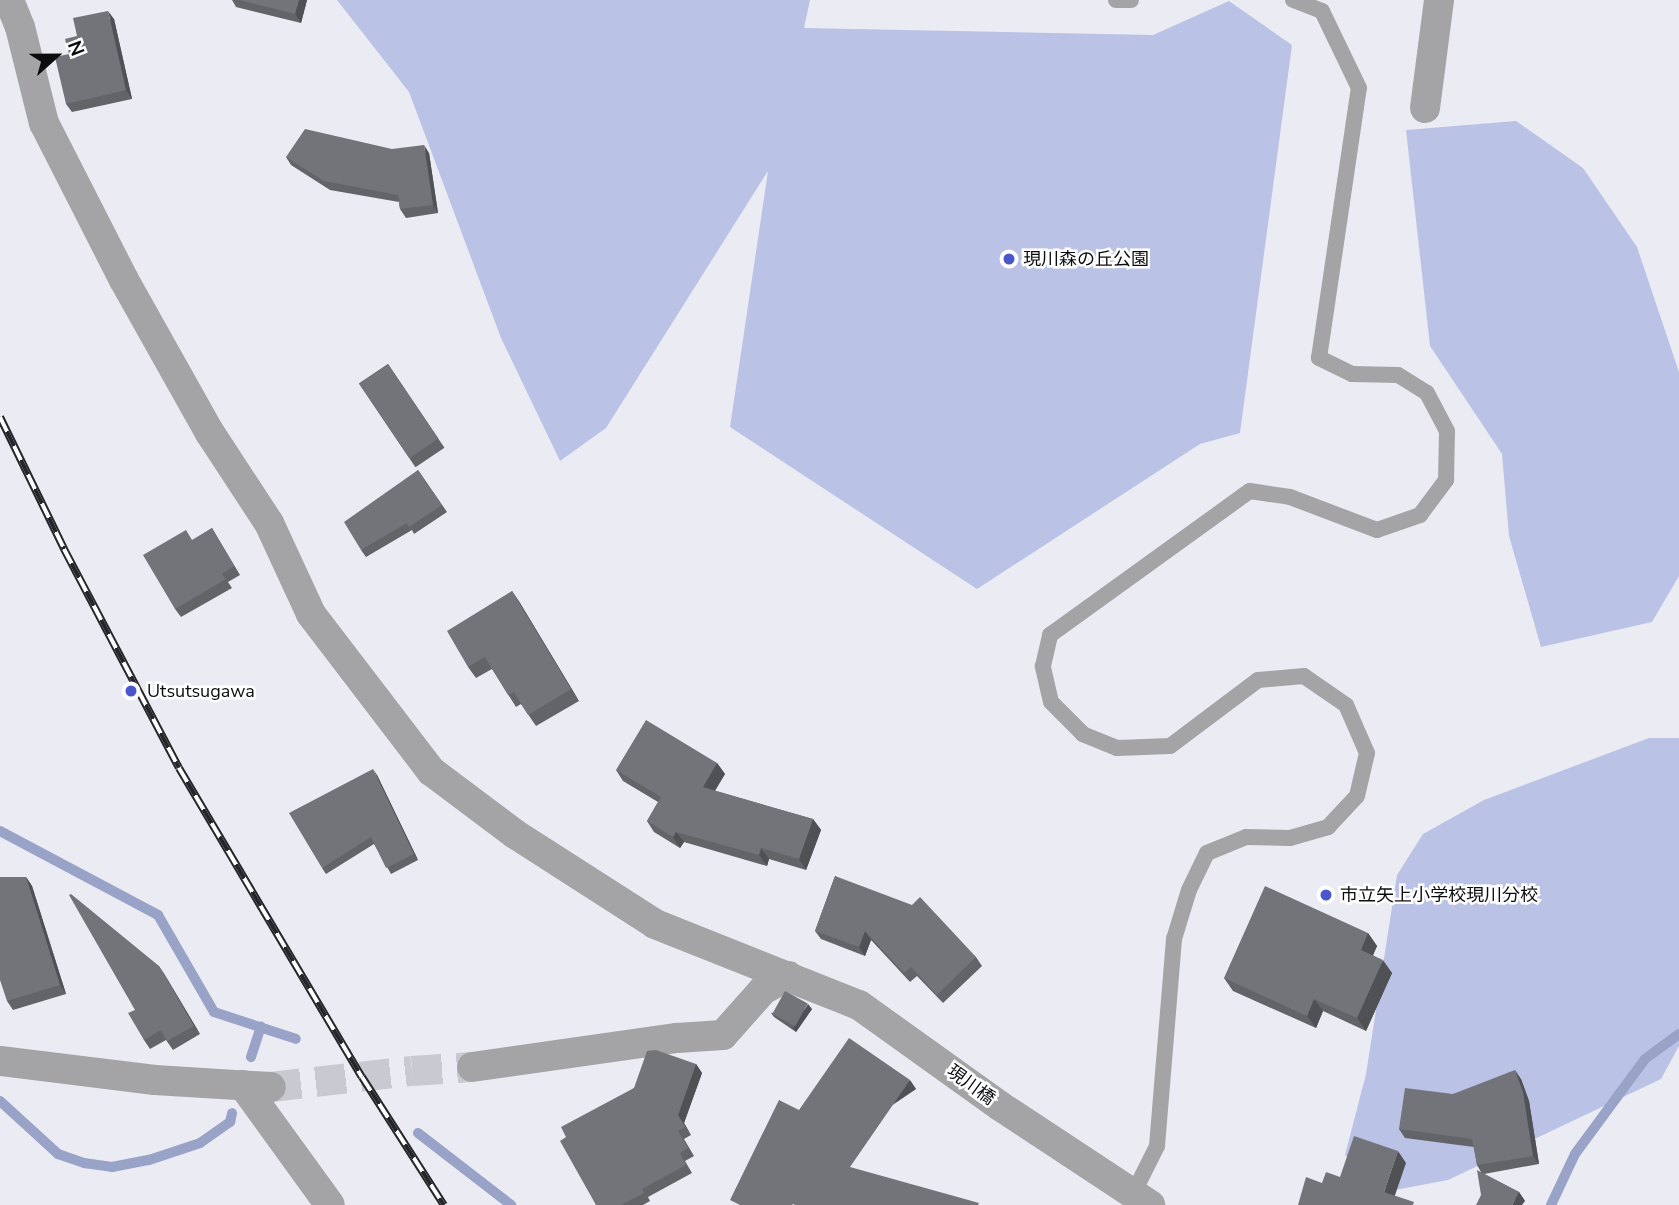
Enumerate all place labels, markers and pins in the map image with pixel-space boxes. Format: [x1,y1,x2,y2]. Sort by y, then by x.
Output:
place label: 現川森の丘公園 [1023,248,1149,270]
marker: 現川森の丘公園 [1001,251,1017,267]
place label: Utsutsugawa [147,680,255,702]
marker: Utsutsugawa [121,681,141,701]
place label: 市立矢上小学校現川分校 [1340,884,1538,906]
marker: 市立矢上小学校現川分校 [1318,887,1334,903]

